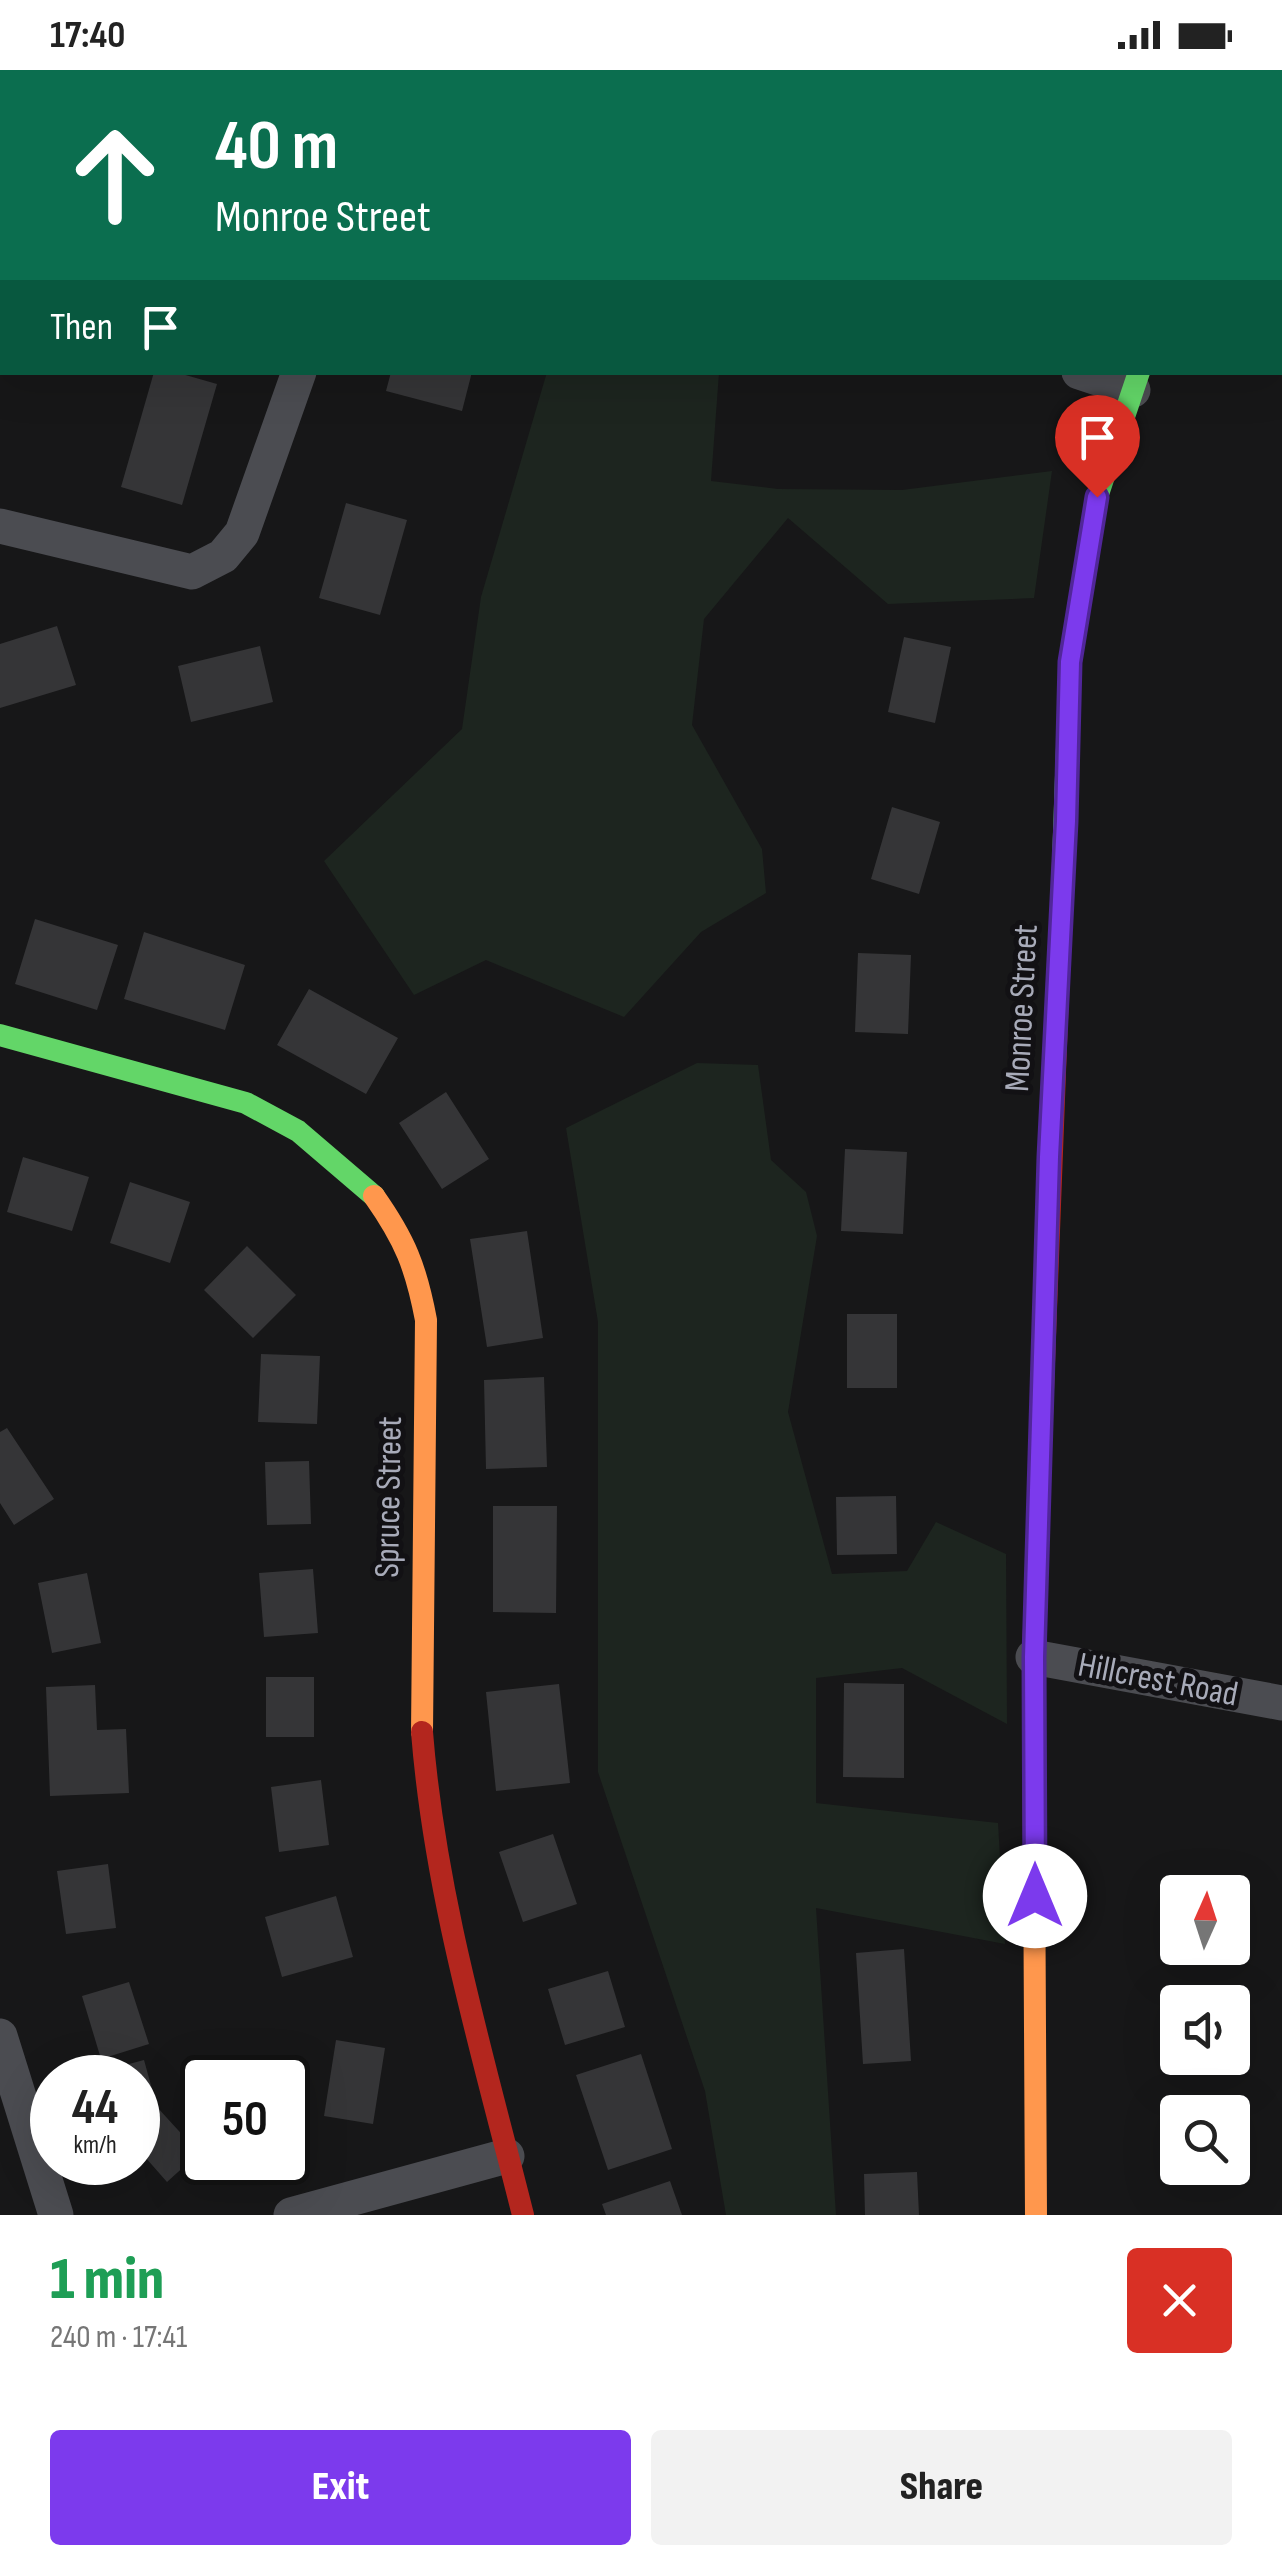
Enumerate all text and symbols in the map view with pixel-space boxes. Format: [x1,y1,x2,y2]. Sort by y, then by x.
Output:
text: 17:40 [50,13,125,58]
text: 40 m [215,105,338,189]
icon: ahead [50,110,180,240]
text: Monroe Street [215,190,431,245]
icon: arrive [133,300,188,355]
text: Then [50,305,113,350]
pin [1055,395,1140,498]
icon: arrive [1070,410,1125,465]
street label: Monroe Street [996,923,1048,1093]
street label: Spruce Street [366,1416,412,1578]
street label: Hillcrest Road [1075,1643,1241,1717]
position arrow [983,1844,1087,1948]
north arrow [1160,1875,1250,1965]
map controls [1160,1875,1250,2185]
button: sound [1160,1985,1250,2075]
speed limit sign: 50 [180,2055,310,2185]
text: 44 [72,2078,118,2138]
button: search [1160,2095,1250,2185]
text: km/h [73,2130,117,2161]
text: 1 min [50,2244,164,2316]
button: close [1127,2248,1232,2353]
text: 240 m · 17:41 [50,2318,187,2357]
button: Exit [50,2430,631,2545]
button: Share [651,2430,1232,2545]

